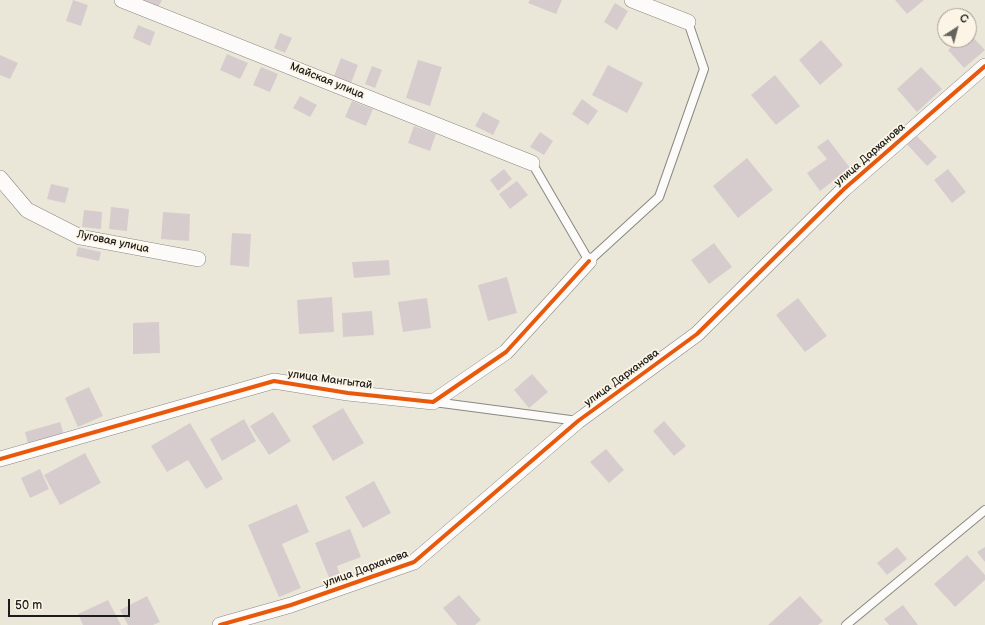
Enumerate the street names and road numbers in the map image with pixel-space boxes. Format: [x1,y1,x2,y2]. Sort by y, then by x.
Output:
street label: Майская улица [288,60,366,102]
street label: улица Дарханова [832,121,908,189]
street label: Луговая улица [76,228,150,256]
street label: улица Дарханова [582,346,662,410]
street label: улица Мангытай [287,368,373,392]
street label: улица Дарханова [322,548,410,590]

